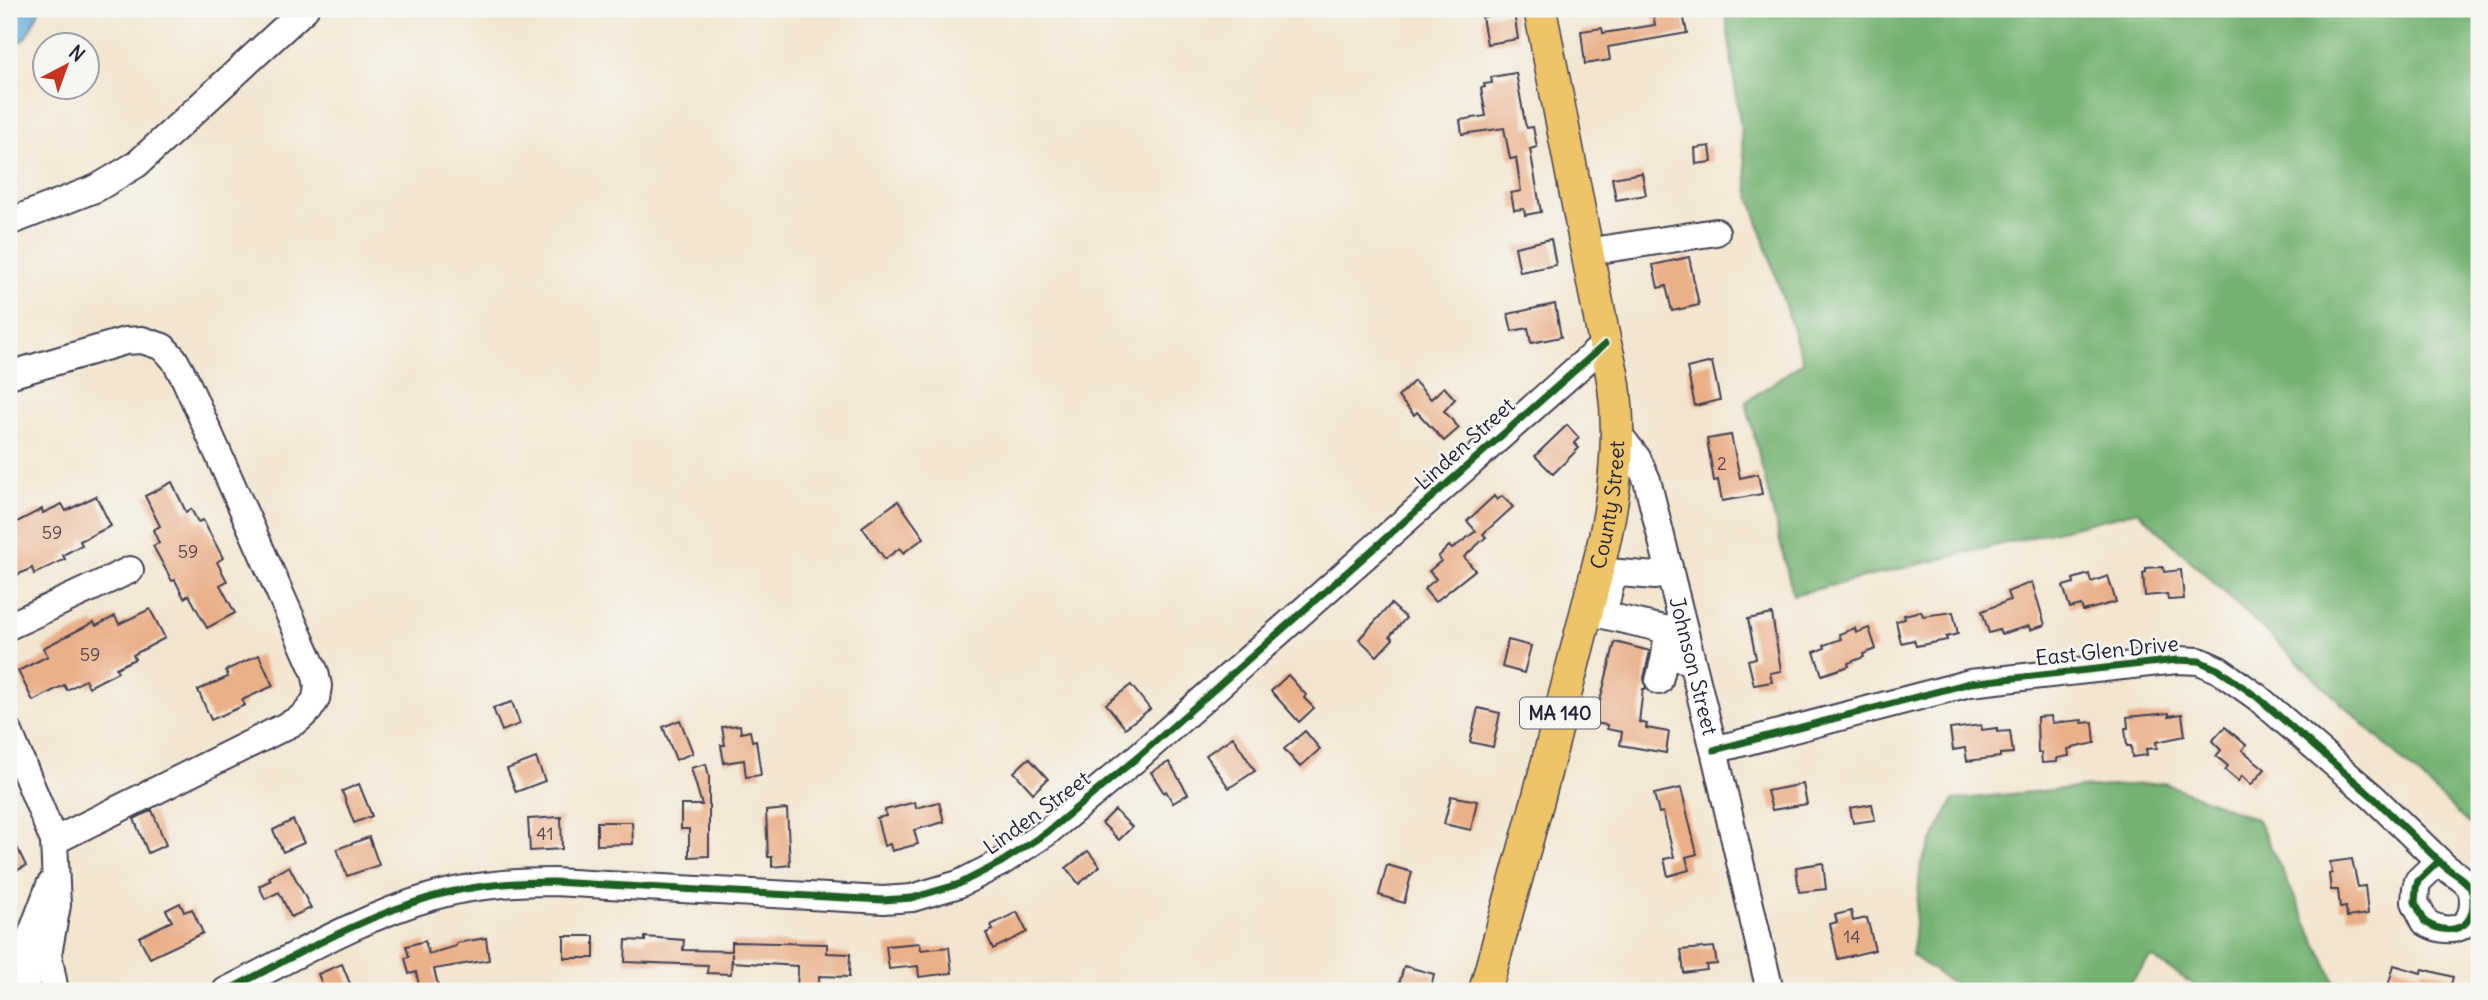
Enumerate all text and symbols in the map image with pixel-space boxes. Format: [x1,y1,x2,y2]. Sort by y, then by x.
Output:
north arrow [32,32,102,102]
text: N [64,40,90,67]
street label: Linden Street [1409,392,1520,496]
street label: County Street [1584,440,1630,572]
house number: 2 [1717,452,1727,475]
house number: 59 [42,521,62,544]
house number: 59 [178,540,198,563]
street label: Johnson Street [1664,594,1724,738]
street label: East Glen Drive [2034,630,2180,671]
house number: 59 [80,643,100,666]
road number: MA 140 [1520,698,1600,728]
street label: Linden Street [978,765,1095,860]
house number: 41 [536,822,554,845]
house number: 14 [1843,925,1861,948]

